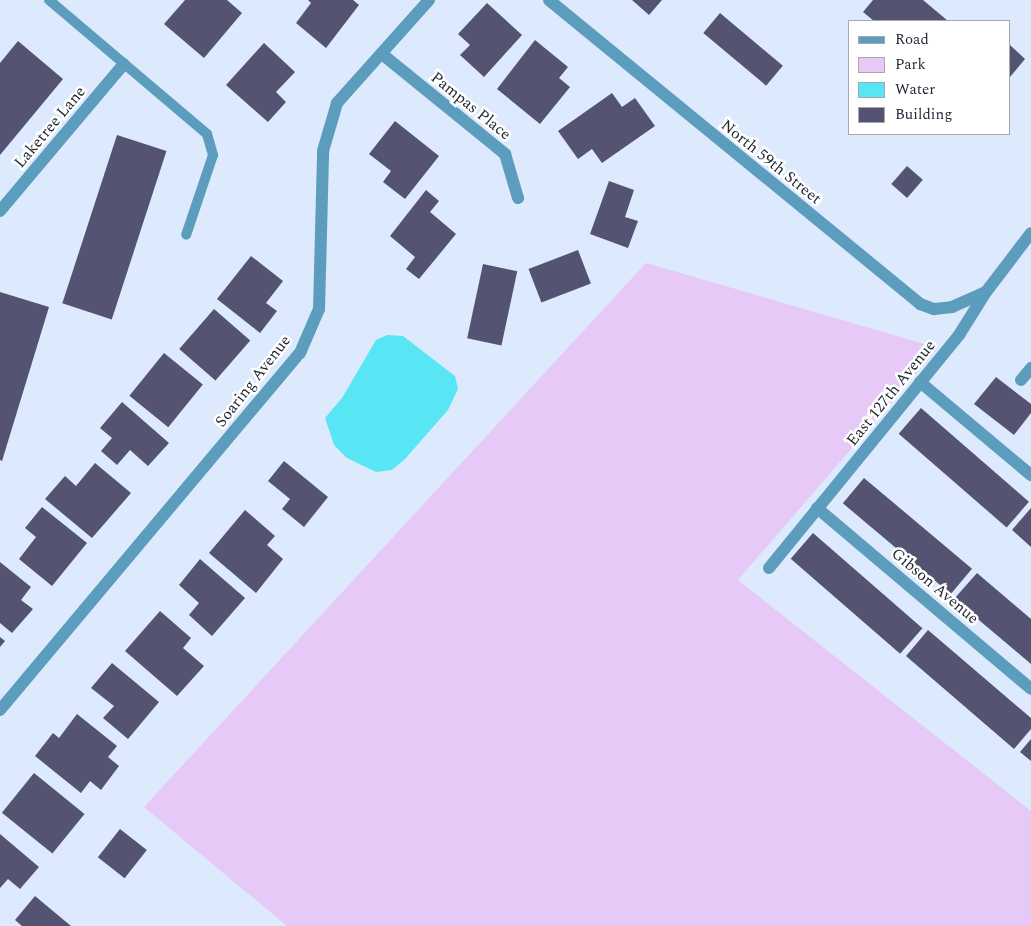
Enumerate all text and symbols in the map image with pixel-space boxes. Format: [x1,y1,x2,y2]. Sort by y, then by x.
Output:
legend [848,20,1011,135]
text: Road [895,28,929,51]
text: Park [895,53,926,76]
street label: Pampas Place [427,68,515,144]
text: Water [895,78,935,101]
street label: Laketree Lane [10,82,90,172]
text: Building [895,103,952,126]
street label: North 59th Street [717,116,825,208]
street label: Soaring Avenue [211,331,295,431]
street label: East 127th Avenue [842,336,940,450]
street label: Gibson Avenue [887,544,983,628]

